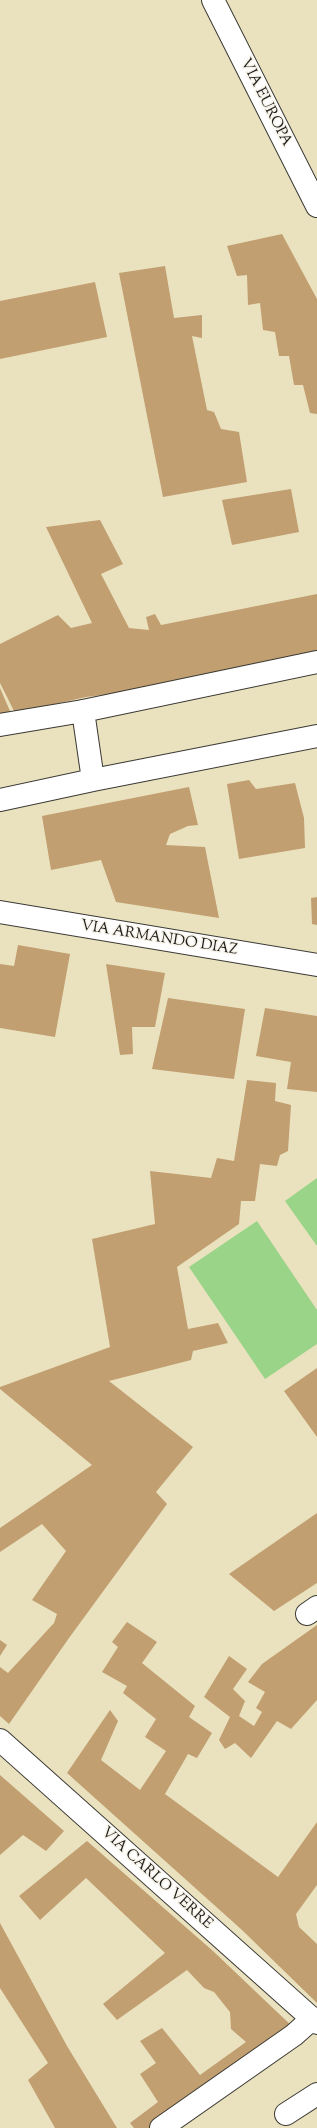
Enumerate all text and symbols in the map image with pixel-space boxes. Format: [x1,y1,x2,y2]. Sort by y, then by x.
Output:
street label: VIA EUROPA [235,56,295,150]
street label: VIA ARMANDO DIAZ [79,918,239,960]
street label: VIA CARLO VERRE [97,1824,215,1934]

